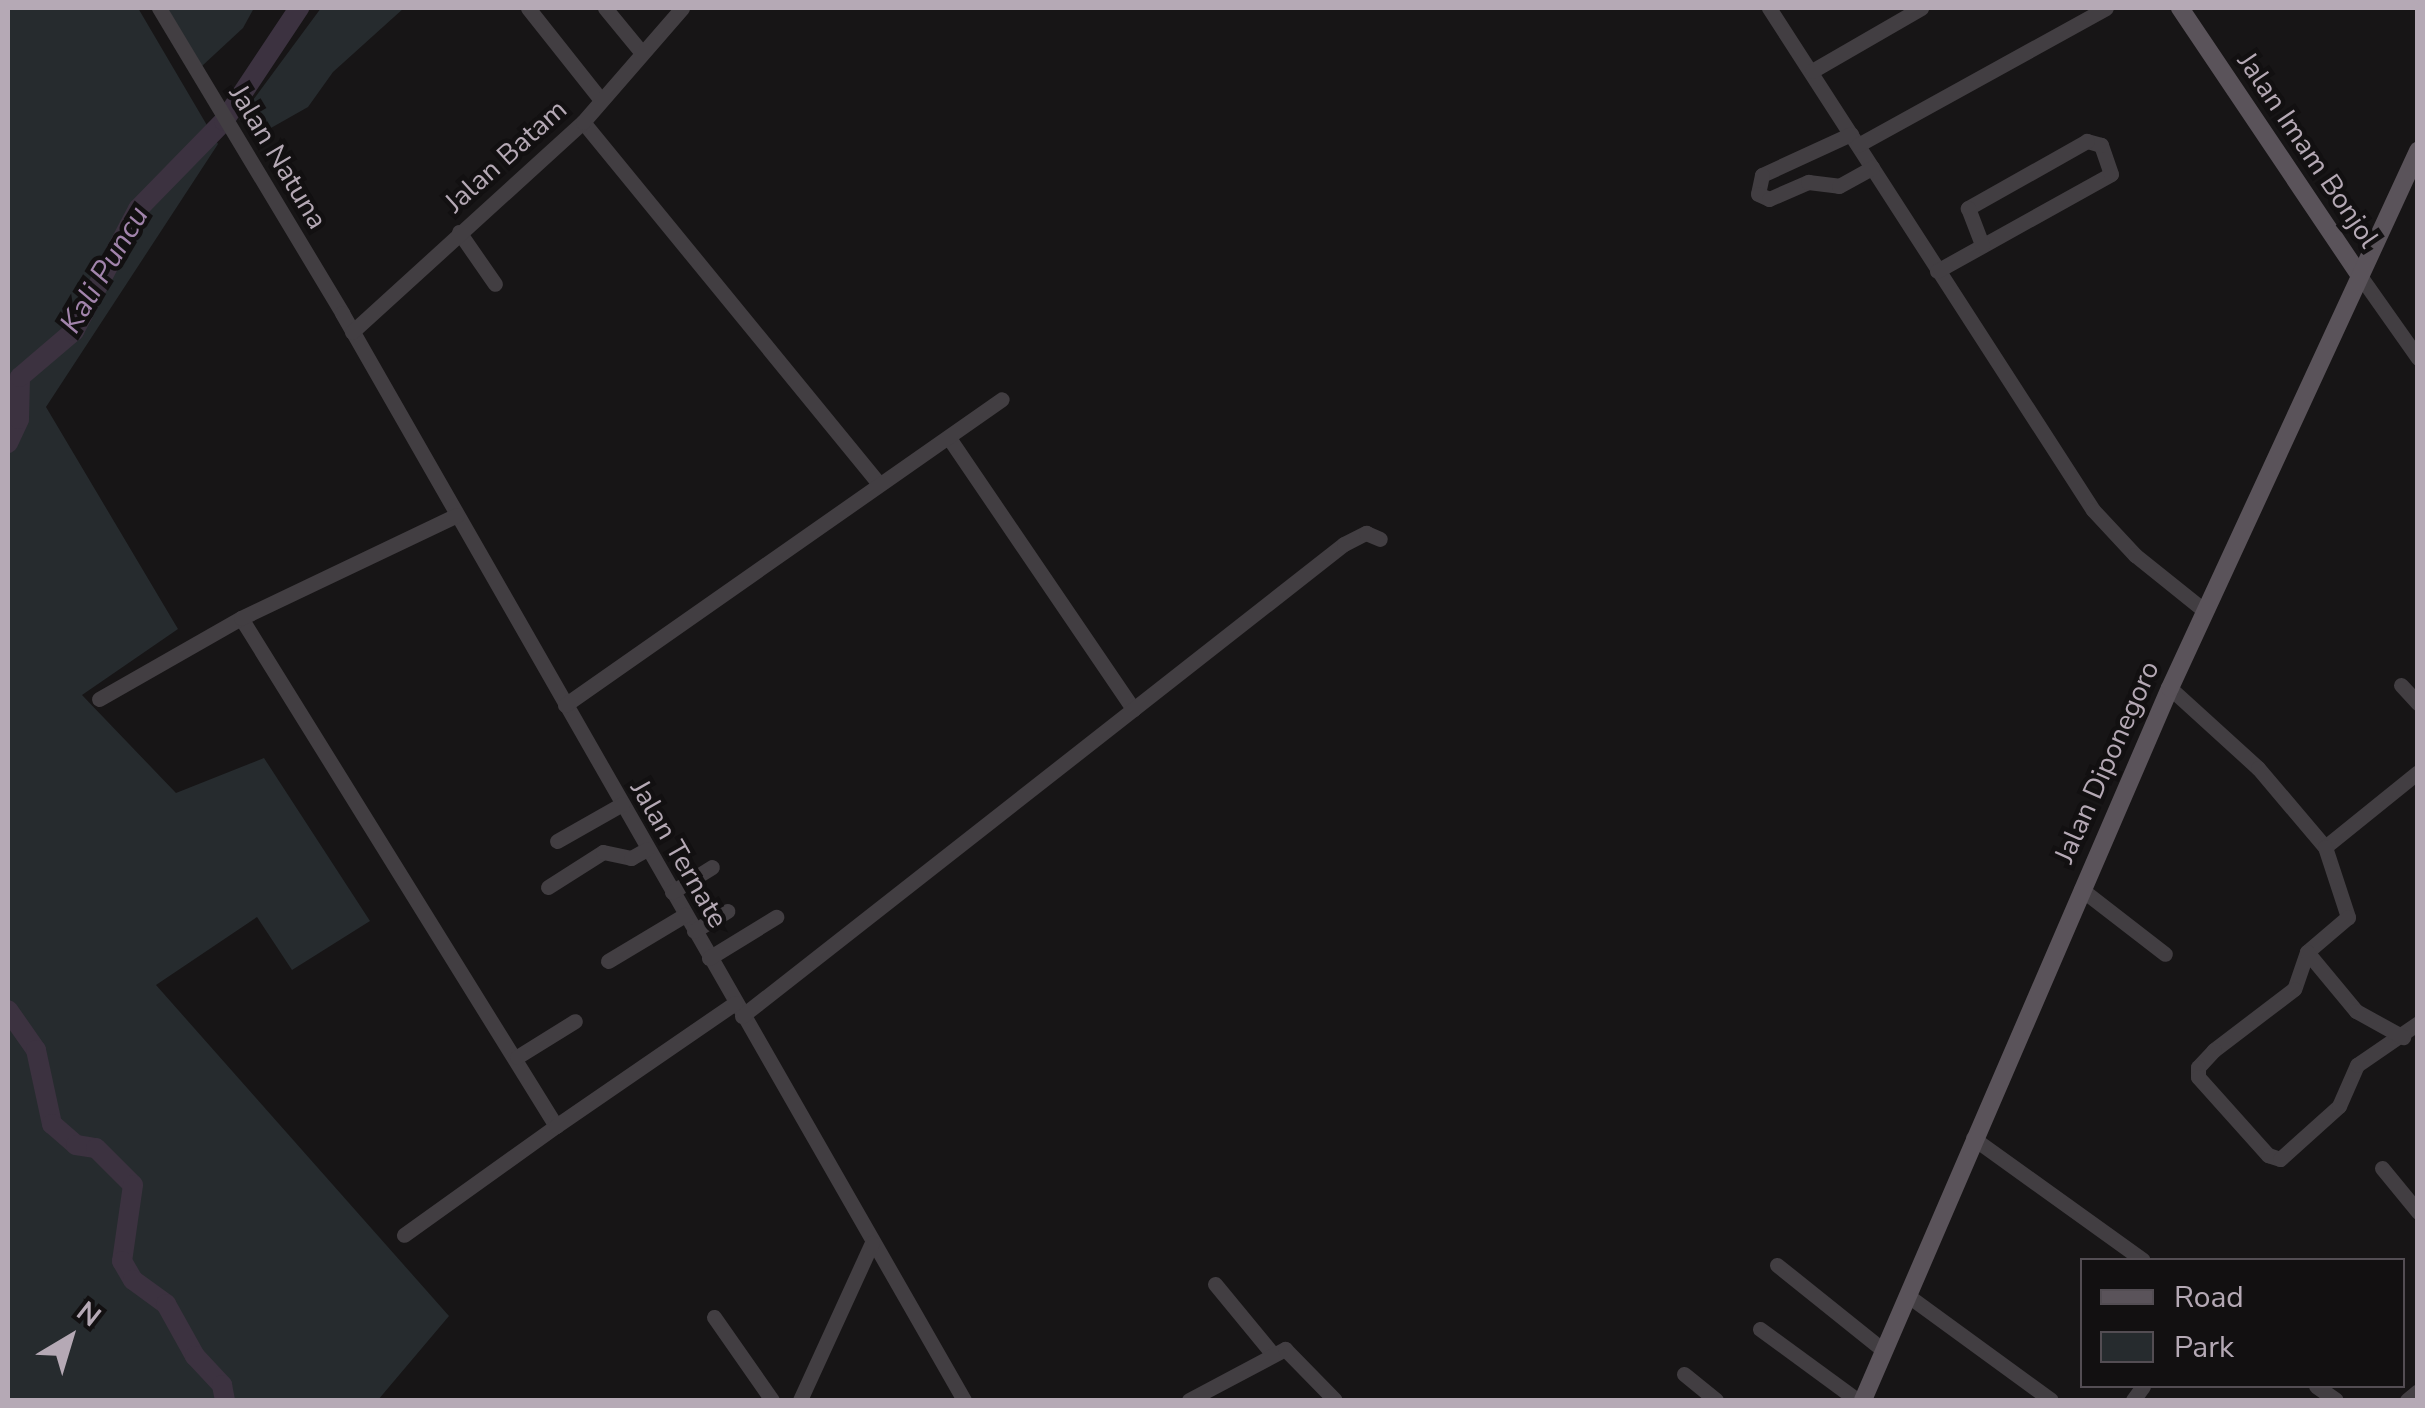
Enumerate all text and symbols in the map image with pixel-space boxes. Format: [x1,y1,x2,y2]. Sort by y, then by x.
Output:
street label: Jalan Imam Bonjol [2230,46,2386,254]
street label: Jalan Natuna [222,79,334,235]
street label: Jalan Batam [438,92,574,220]
water label: Kali Puncu [53,200,157,340]
street label: Jalan Diponegoro [2047,656,2167,868]
street label: Jalan Ternate [623,774,735,934]
legend [2080,1258,2405,1388]
text: Road [2174,1277,2244,1318]
north arrow [20,1288,120,1388]
text: N [69,1293,108,1336]
text: Park [2174,1327,2234,1368]

